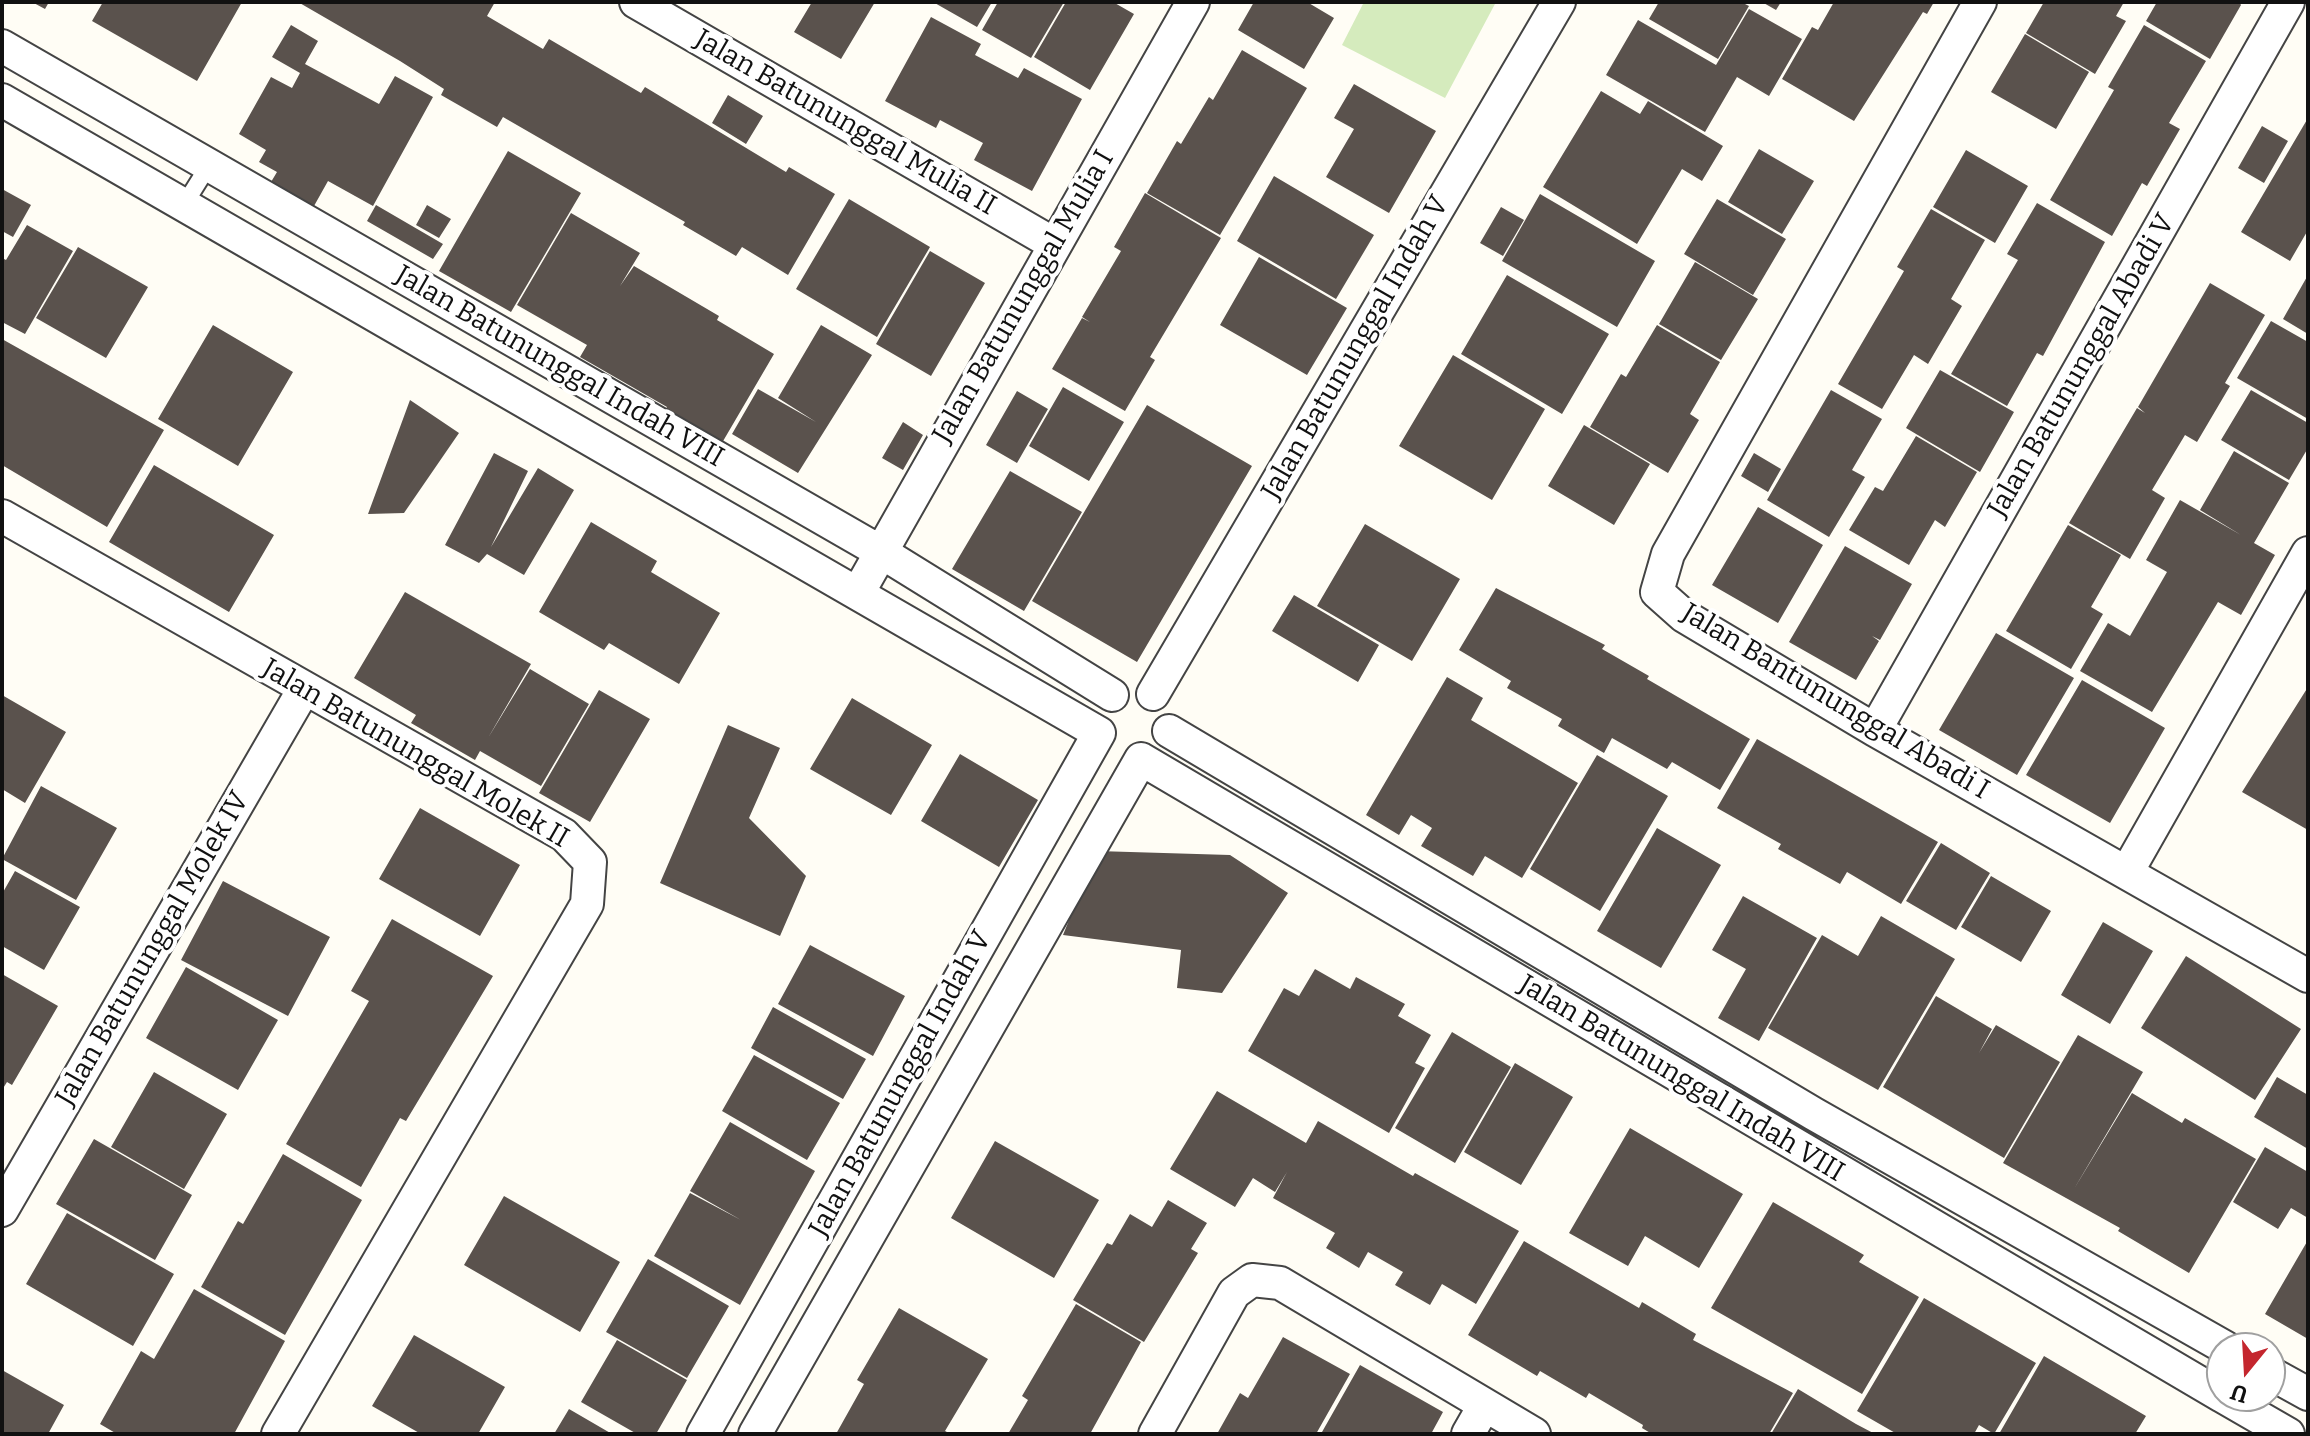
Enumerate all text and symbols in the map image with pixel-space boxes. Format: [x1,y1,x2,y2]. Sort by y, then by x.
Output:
street label: Jalan Batununggal Mulia II [688,23,1002,223]
street label: Jalan Batununggal Mulia I [926,145,1122,449]
street label: Jalan Batununggal Indah V [1255,190,1457,506]
street label: Jalan Batununggal Abadi V [1981,208,2183,524]
street label: Jalan Batununggal Indah VIII [389,259,729,475]
street label: Jalan Bantununggal Abadi I [1675,597,1995,807]
street label: Jalan Batununggal Molek II [256,652,574,856]
street label: Jalan Batununggal Molek IV [49,786,257,1112]
street label: Jalan Batununggal Indah V [803,925,999,1243]
street label: Jalan Batununggal Indah VIII [1512,968,1850,1190]
north arrow [2206,1332,2286,1412]
text: U [2227,1378,2251,1409]

